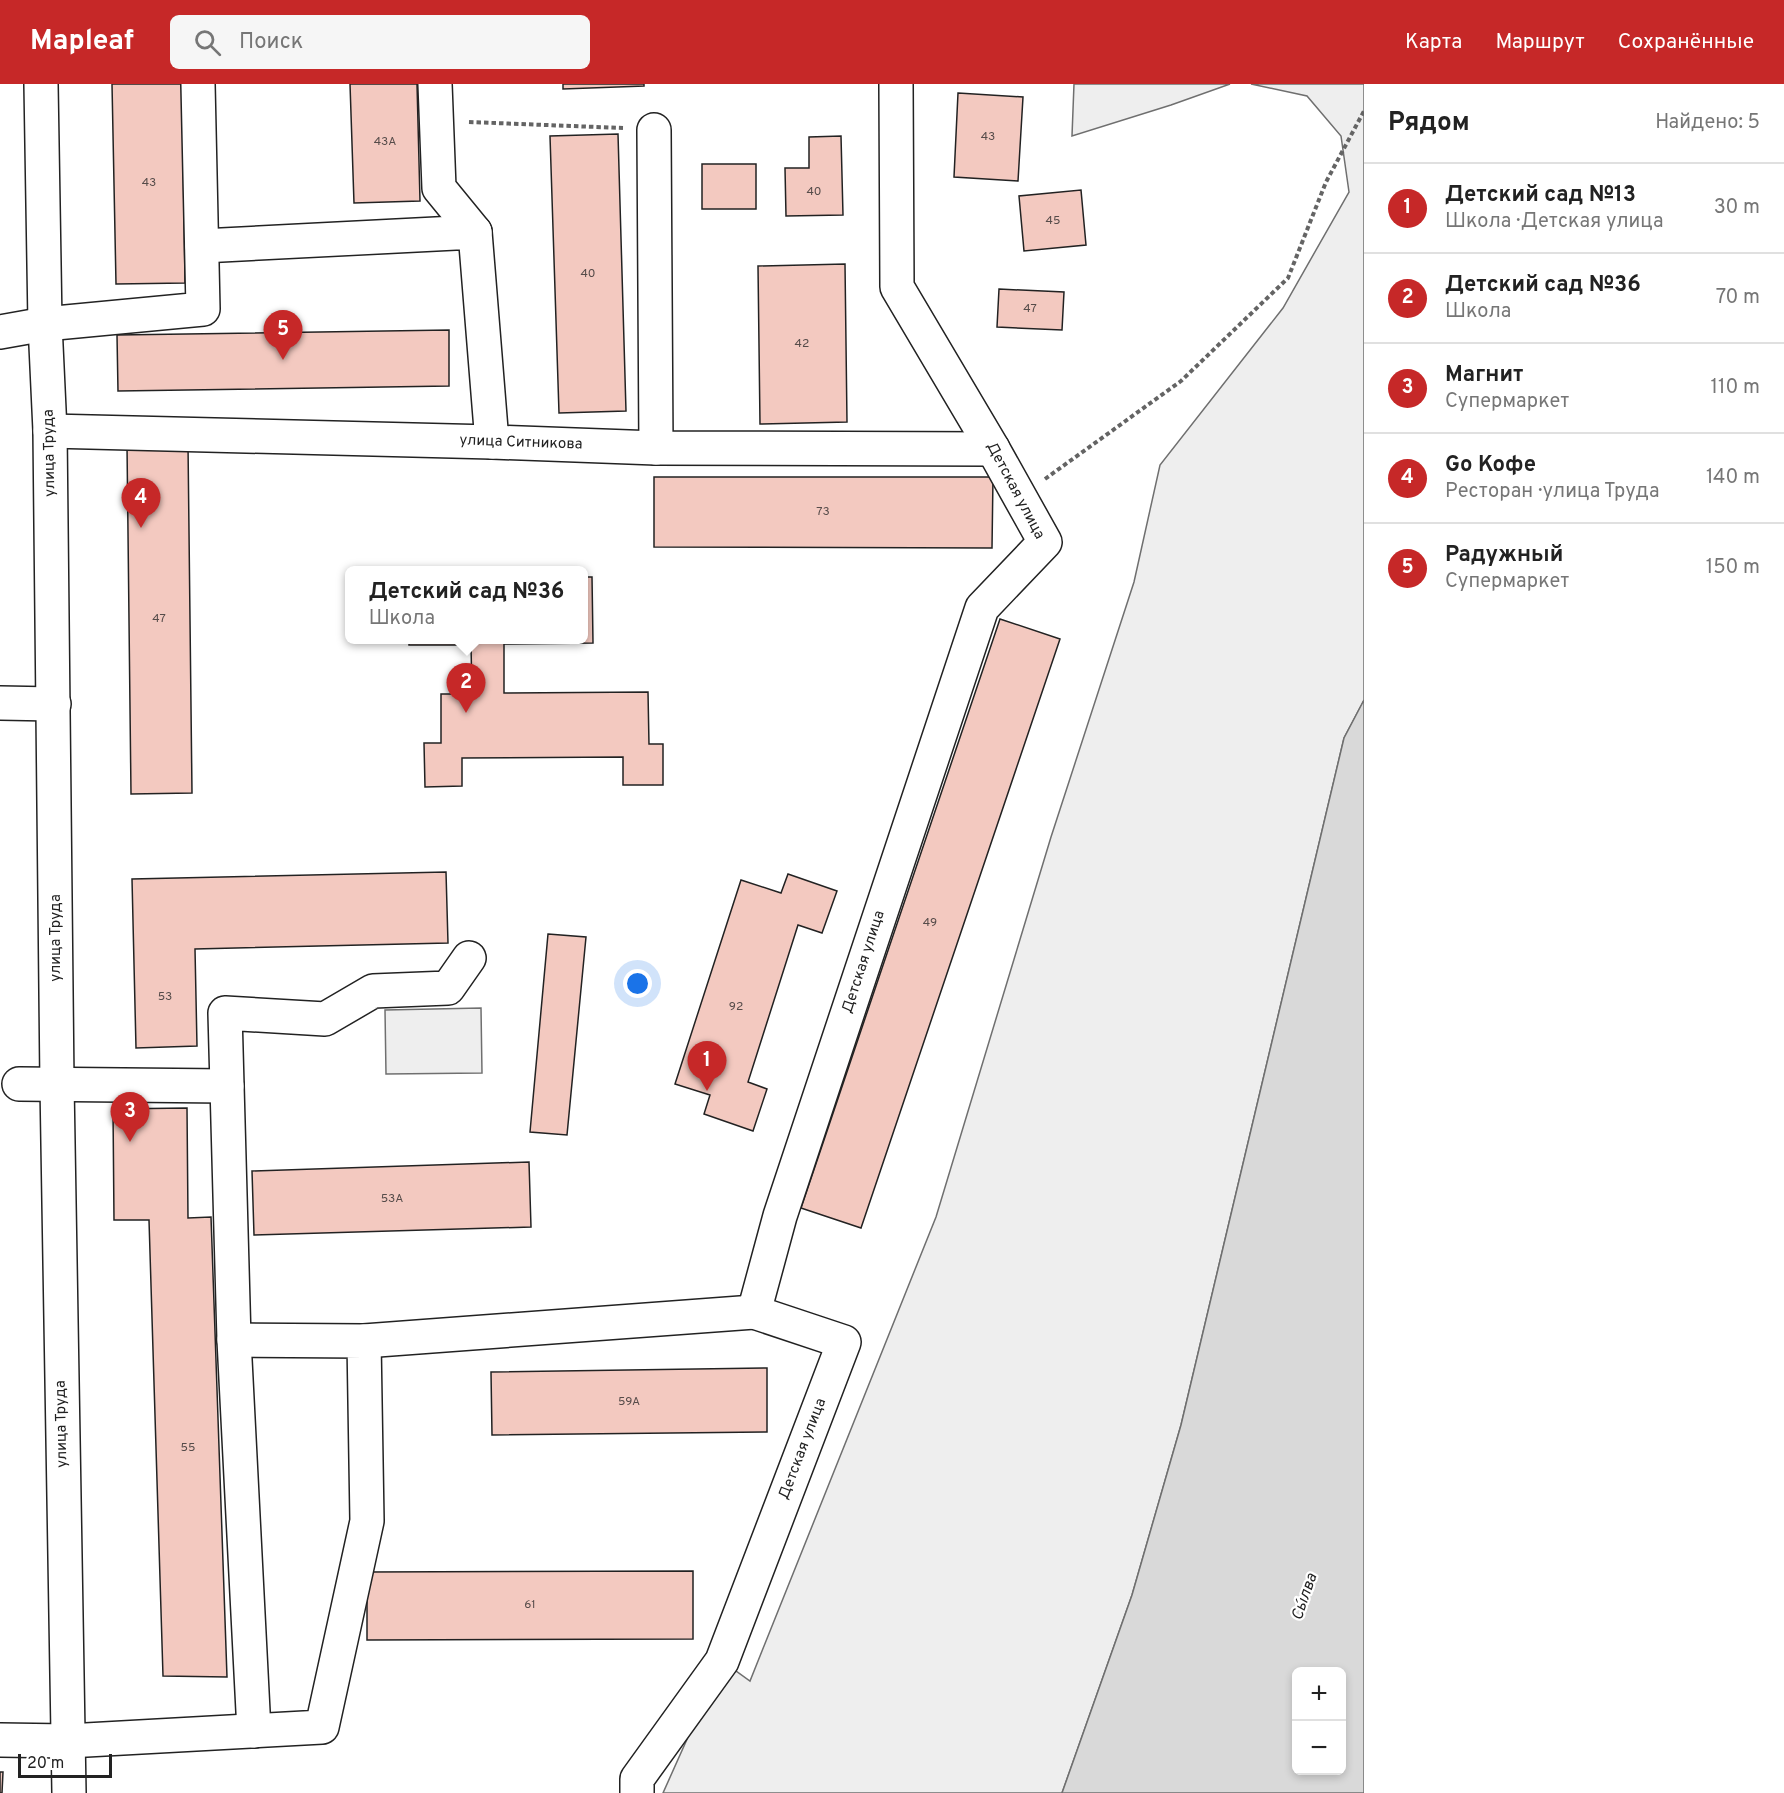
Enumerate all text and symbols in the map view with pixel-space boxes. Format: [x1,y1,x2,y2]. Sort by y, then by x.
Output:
search box [170,15,590,69]
text: Mapleaf [30,24,134,60]
icon: search [191,26,224,59]
text: Поиск [239,29,303,56]
text: Карта [1405,29,1462,56]
text: Маршрут [1495,29,1585,56]
text: Сохранённые [1618,29,1754,56]
text: Рядом [1388,107,1470,140]
text: Найдено: 5 [1655,110,1760,136]
house number: 43 [981,129,995,145]
house number: 43А [374,134,396,150]
house number: 43 [142,175,156,191]
text: Детский сад №13 [1445,182,1636,209]
house number: 40 [806,184,822,200]
text: 1 [1404,195,1412,221]
text: 30 m [1714,195,1760,221]
text: Школа · Детская улица [1445,209,1664,235]
house number: 45 [1046,213,1060,229]
house number: 40 [580,266,596,282]
text: Детский сад №36 [1445,272,1641,299]
text: 2 [1401,285,1414,311]
text: 70 m [1716,285,1760,311]
text: Школа [1445,299,1511,325]
house number: 47 [1023,301,1037,317]
pin: 5 [264,310,302,360]
house number: 42 [795,336,809,352]
text: Магнит [1445,362,1523,389]
text: 3 [1402,375,1414,401]
text: 110 m [1711,375,1760,401]
text: Супермаркет [1445,389,1569,415]
street label: улица Труда [40,409,60,497]
street label: улица Ситникова [459,431,583,455]
street label: Детская улица [981,439,1049,543]
text: Go Кофе [1445,452,1536,479]
text: 4 [1401,465,1414,491]
text: 140 m [1706,465,1760,491]
pin: 4 [122,478,160,528]
text: Ресторан · улица Труда [1445,479,1659,505]
house number: 73 [816,504,830,520]
text: Радужный [1445,542,1563,569]
text: 5 [1401,555,1414,581]
text: 150 m [1706,555,1760,581]
popup [345,566,588,644]
text: Супермаркет [1445,569,1569,595]
text: Детский сад №36 [369,579,564,606]
text: Школа [369,606,435,632]
house number: 47 [152,611,166,627]
pin: 2 [446,664,486,713]
street label: улица Труда [47,894,66,982]
street label: Детская улица [838,908,890,1016]
house number: 49 [923,915,937,931]
your location [623,969,652,998]
house number: 53 [158,989,172,1005]
house number: 92 [729,999,743,1015]
pin: 1 [688,1042,726,1091]
pin: 3 [110,1092,150,1142]
house number: 53А [381,1191,403,1207]
street label: улица Труда [52,1380,72,1468]
house number: 59А [618,1394,640,1410]
street label: Детская улица [775,1396,831,1502]
house number: 55 [181,1440,195,1456]
water label: Сы́лва [1288,1570,1323,1623]
house number: 61 [524,1597,536,1613]
map controls [1292,1667,1346,1775]
button: + [1292,1667,1346,1721]
button: − [1292,1721,1346,1775]
scale bar [18,1751,112,1778]
text: 20 m [27,1754,64,1774]

